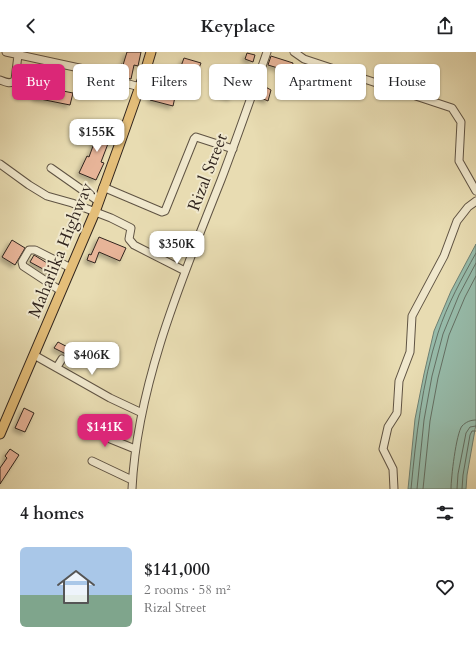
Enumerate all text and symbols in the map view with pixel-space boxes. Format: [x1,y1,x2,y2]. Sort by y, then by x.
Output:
text: Keyplace [201,14,275,39]
icon: back [20,15,42,37]
icon: share [434,15,456,37]
chip: Buy [12,64,65,100]
chip: Rent [73,64,129,100]
chip: Filters [137,64,201,100]
chip: New [209,64,267,100]
chip: Apartment [275,64,366,100]
chip: House [374,64,440,100]
pin: $155K [69,119,125,153]
text: $155K [78,123,116,141]
street label: Rizal Street [182,130,233,214]
street label: Maharlika Highway [23,179,98,321]
pin: $350K [149,231,205,265]
text: $350K [158,235,196,253]
pin: $406K [64,342,120,376]
text: $406K [73,346,111,364]
pin: $141K [77,414,133,448]
text: $141K [86,418,124,436]
text: 4 homes [20,502,84,525]
icon: filters [434,502,456,524]
text: $141,000 [144,558,210,581]
icon: home [52,563,100,611]
icon: heart [434,576,456,598]
text: 2 rooms · 58 m² [144,581,231,599]
text: Rizal Street [144,599,206,617]

